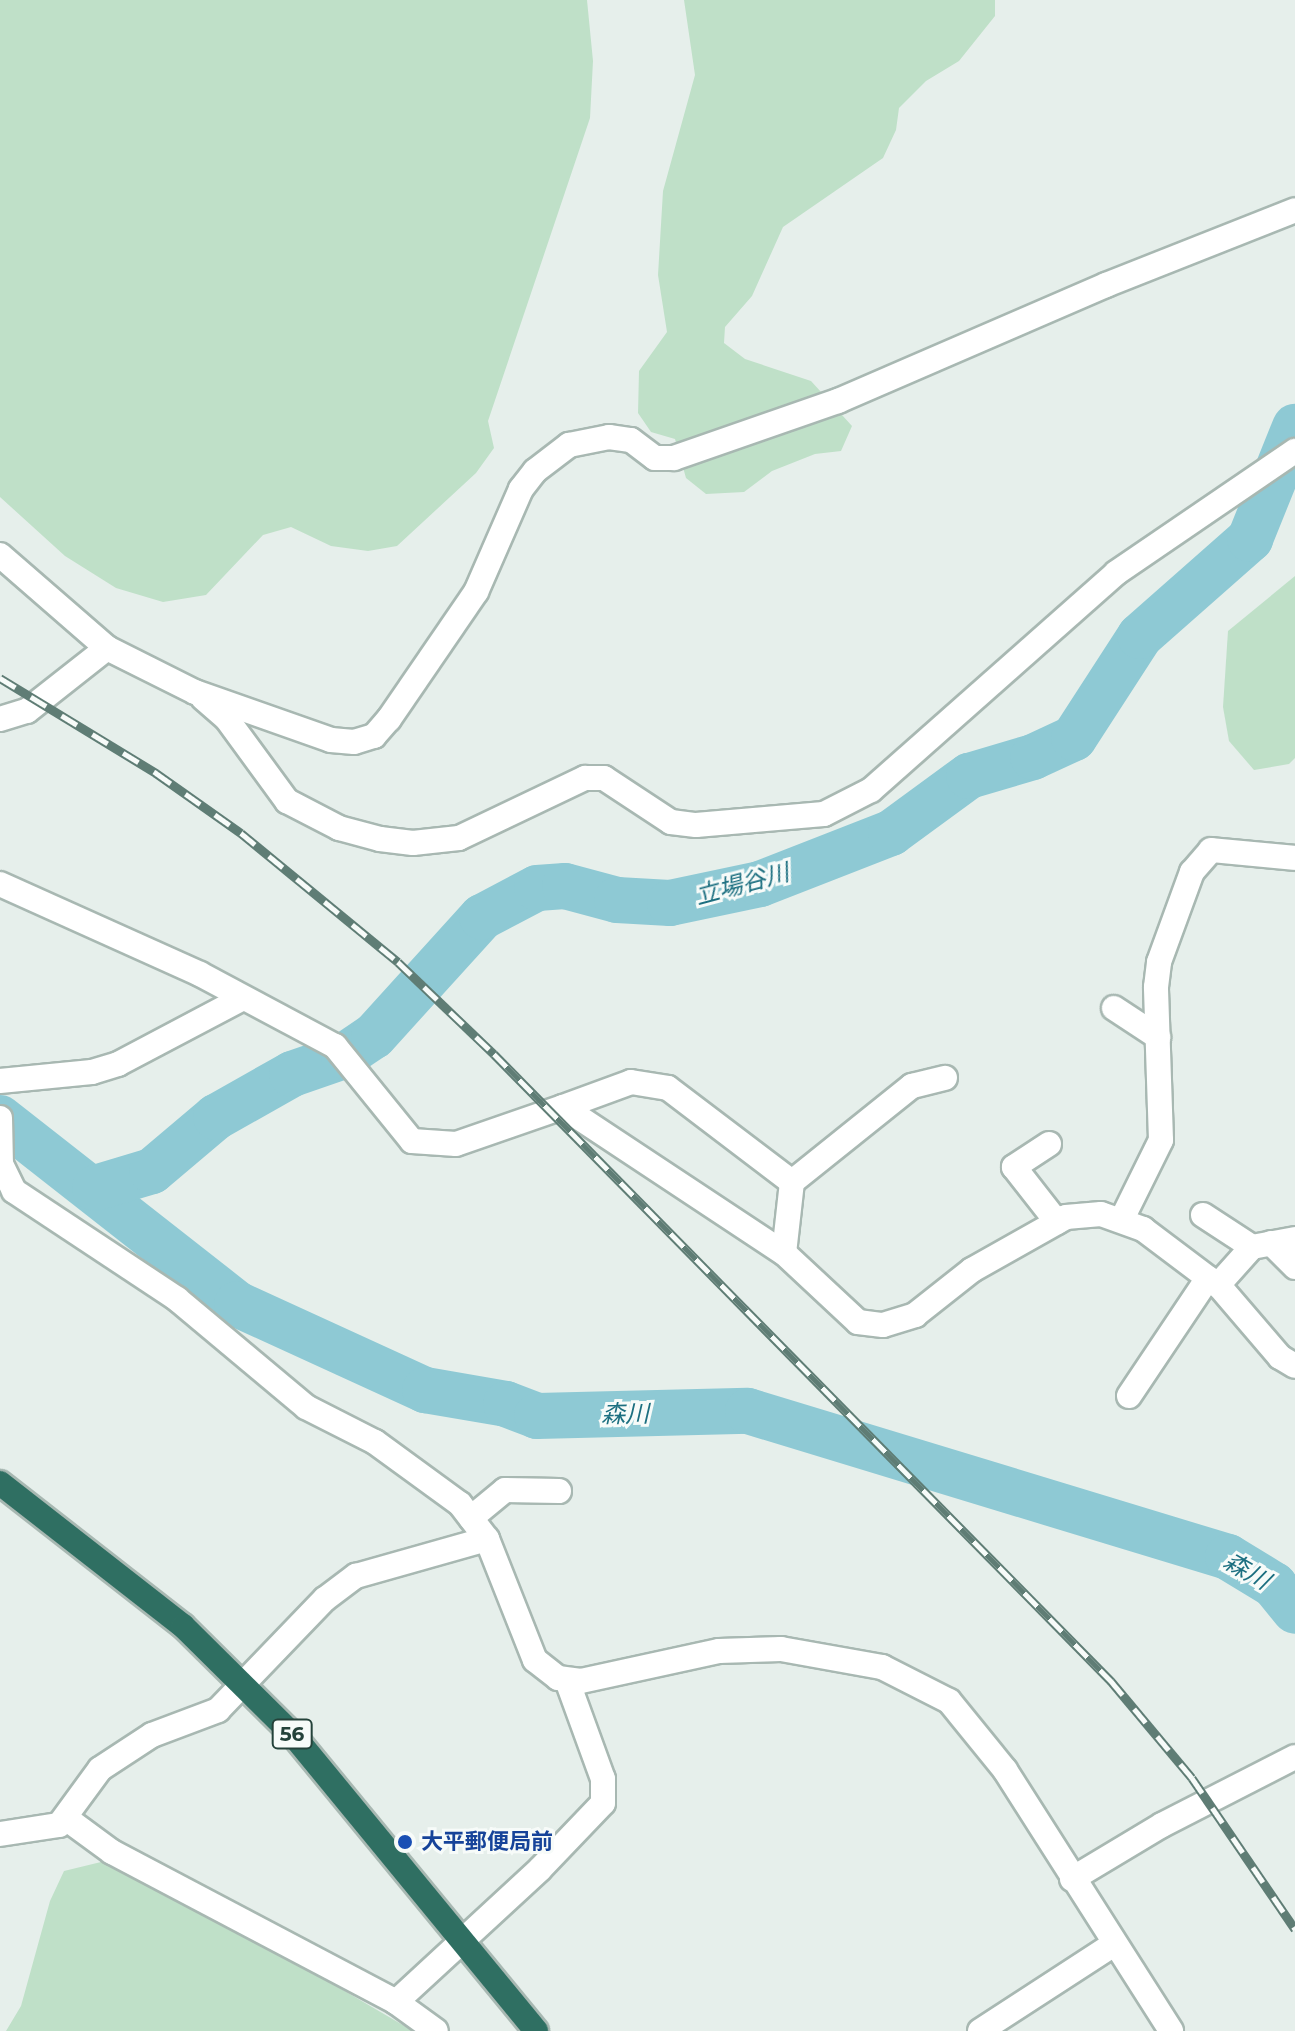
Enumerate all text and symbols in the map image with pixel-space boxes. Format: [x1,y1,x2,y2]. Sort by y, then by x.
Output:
water label: 立場谷川 [692,858,792,910]
water label: 森川 [601,1399,649,1429]
water label: 森川 [1219,1547,1275,1595]
road number: 56 [270,1718,314,1750]
place label: 大平郵便局前 [421,1829,553,1855]
marker: 大平郵便局前 [396,1833,414,1851]

